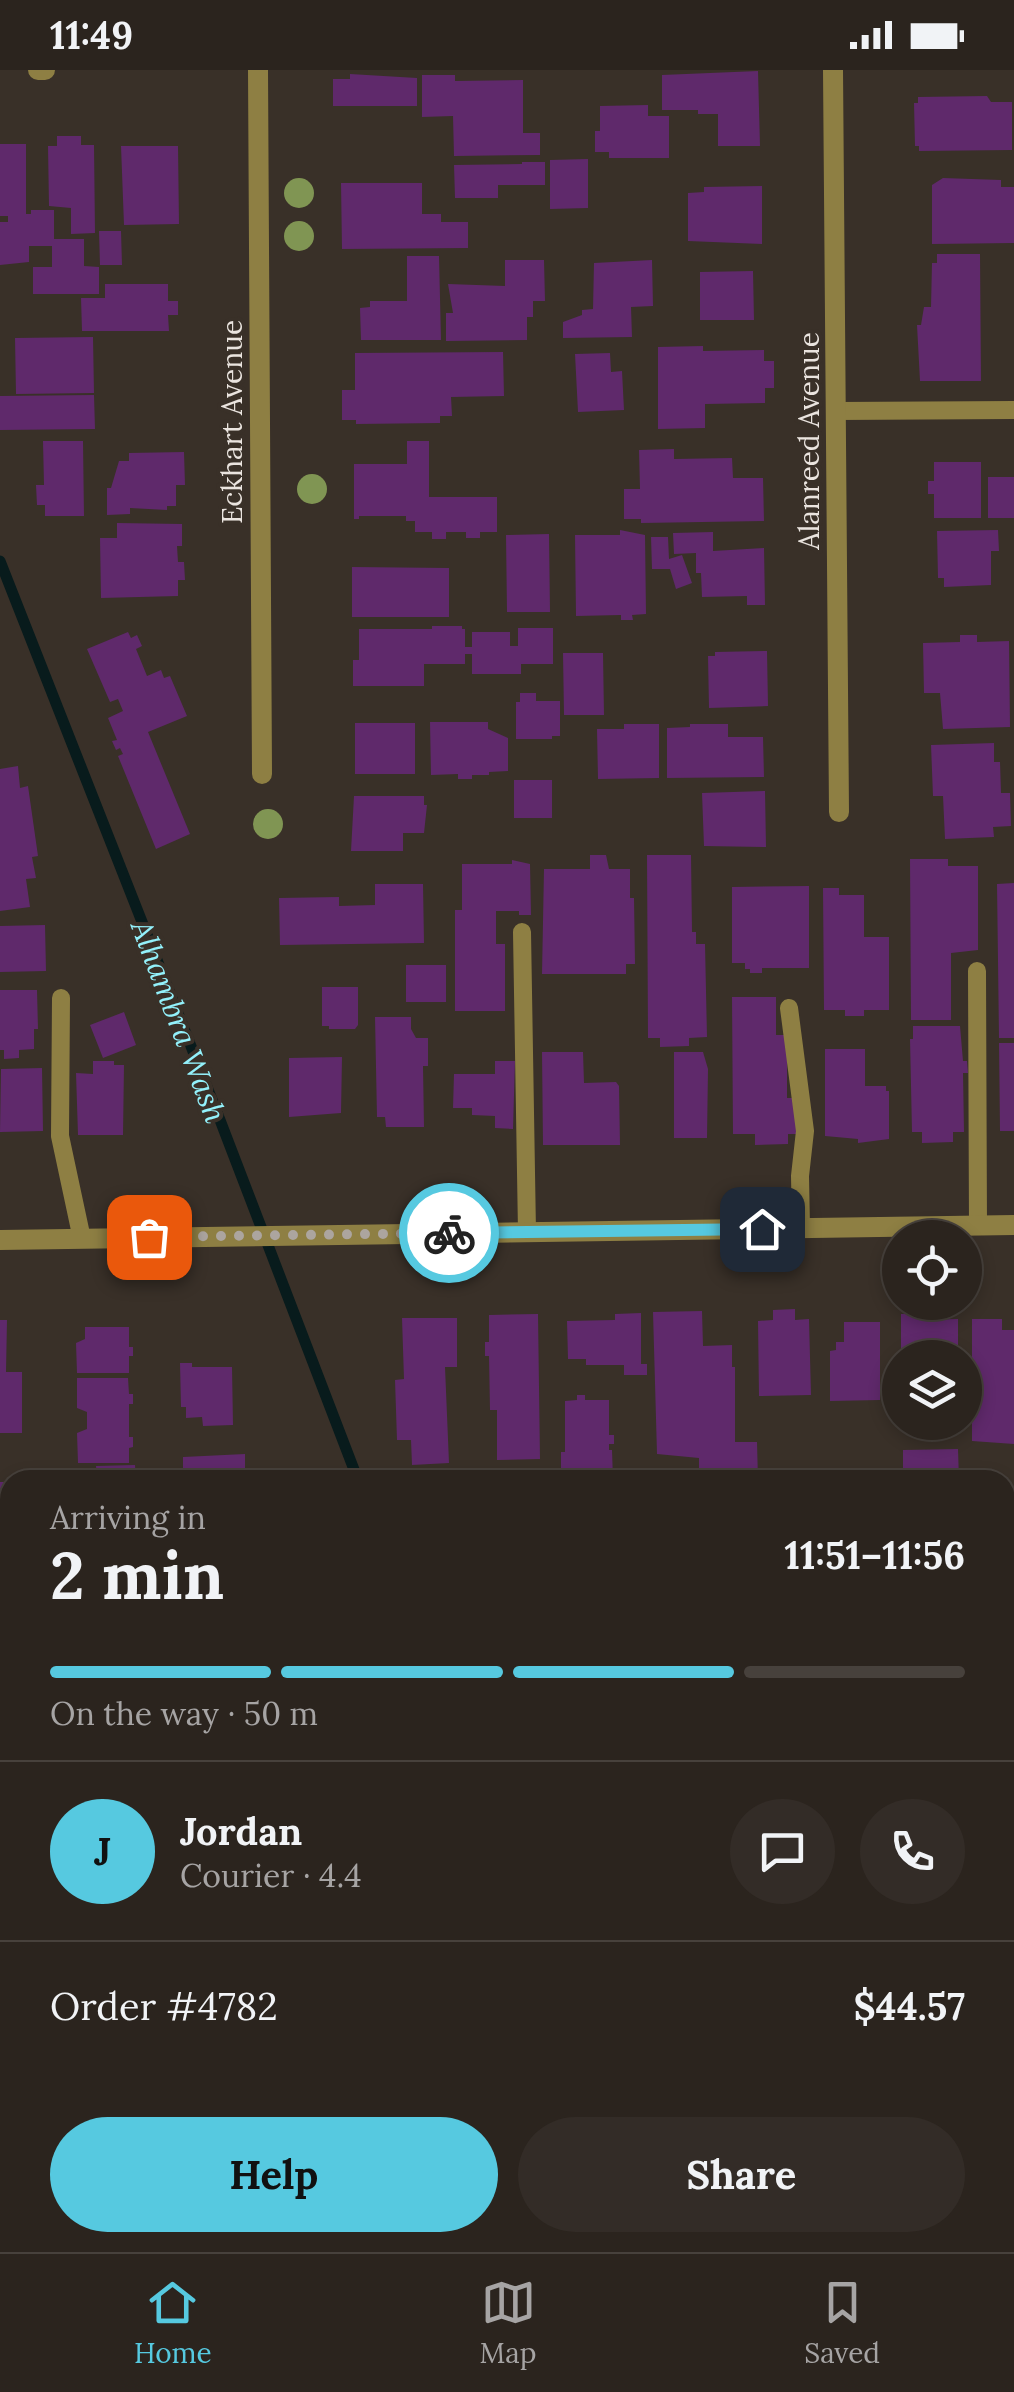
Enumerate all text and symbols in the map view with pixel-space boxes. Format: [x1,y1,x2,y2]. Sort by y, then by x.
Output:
text: 11:49 [50,11,133,59]
street label: Eckhart Avenue [214,320,250,524]
street label: Alanreed Avenue [791,332,827,551]
water label: Alhambra Wash [123,913,235,1128]
courier [399,1183,499,1283]
pin [720,1187,805,1272]
pin [107,1195,192,1280]
icon: home [735,1202,790,1257]
icon: bike [422,1206,477,1261]
icon: bag [122,1210,177,1265]
map controls [882,1220,982,1440]
button: locate [882,1220,982,1320]
button: layers [882,1340,982,1440]
text: Arriving in [50,1497,206,1538]
text: 11:51–11:56 [785,1531,965,1579]
text: 2 min [50,1534,224,1617]
text: On the way · 50 m [50,1693,318,1734]
button: chat [730,1799,835,1904]
button: phone [860,1799,965,1904]
text: Jordan [180,1807,302,1855]
text: J [94,1827,111,1875]
text: Courier · 4.4 [180,1855,362,1896]
text: Order #4782 [50,1982,278,2030]
text: $44.57 [854,1982,965,2030]
button: Help [50,2117,498,2232]
button: Share [518,2117,965,2232]
tab: Home [134,2275,212,2371]
tab: Map [480,2275,536,2371]
tab: Saved [804,2275,880,2371]

